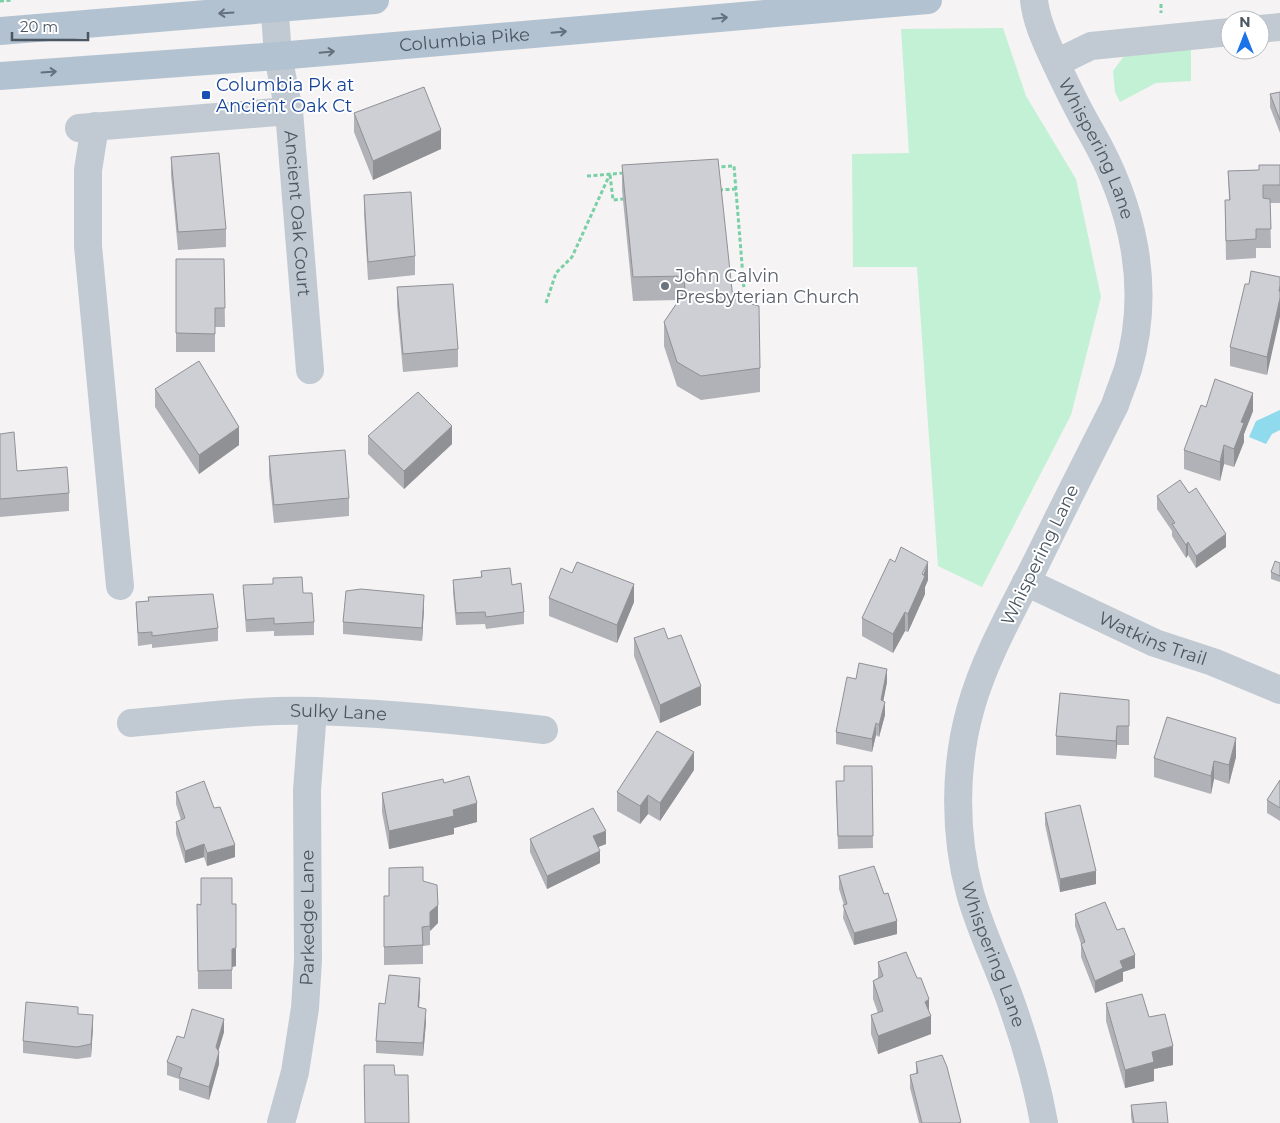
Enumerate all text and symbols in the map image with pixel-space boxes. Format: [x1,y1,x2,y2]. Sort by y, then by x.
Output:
one-way arrow [219,8,235,17]
scale bar [12,10,89,42]
north arrow [1220,10,1270,60]
one-way arrow [712,13,728,23]
text: N [1239,13,1251,31]
text: 20 m [20,17,58,36]
street label: Columbia Pike [398,23,531,57]
one-way arrow [550,27,566,37]
one-way arrow [319,47,335,57]
one-way arrow [40,68,56,77]
place label: Columbia Pk at Ancient Oak Ct [216,74,354,117]
street label: Whispering Lane [1054,75,1139,222]
marker: Columbia Pk at Ancient Oak Ct [200,89,212,101]
street label: Ancient Oak Court [280,129,315,297]
place label: John Calvin Presbyterian Church [674,265,859,308]
marker: John Calvin Presbyterian Church [659,280,671,292]
street label: Whispering Lane [996,481,1084,629]
street label: Watkins Trail [1095,607,1210,670]
street label: Sulky Lane [290,700,388,726]
street label: Parkedge Lane [295,850,319,986]
street label: Whispering Lane [956,879,1030,1030]

